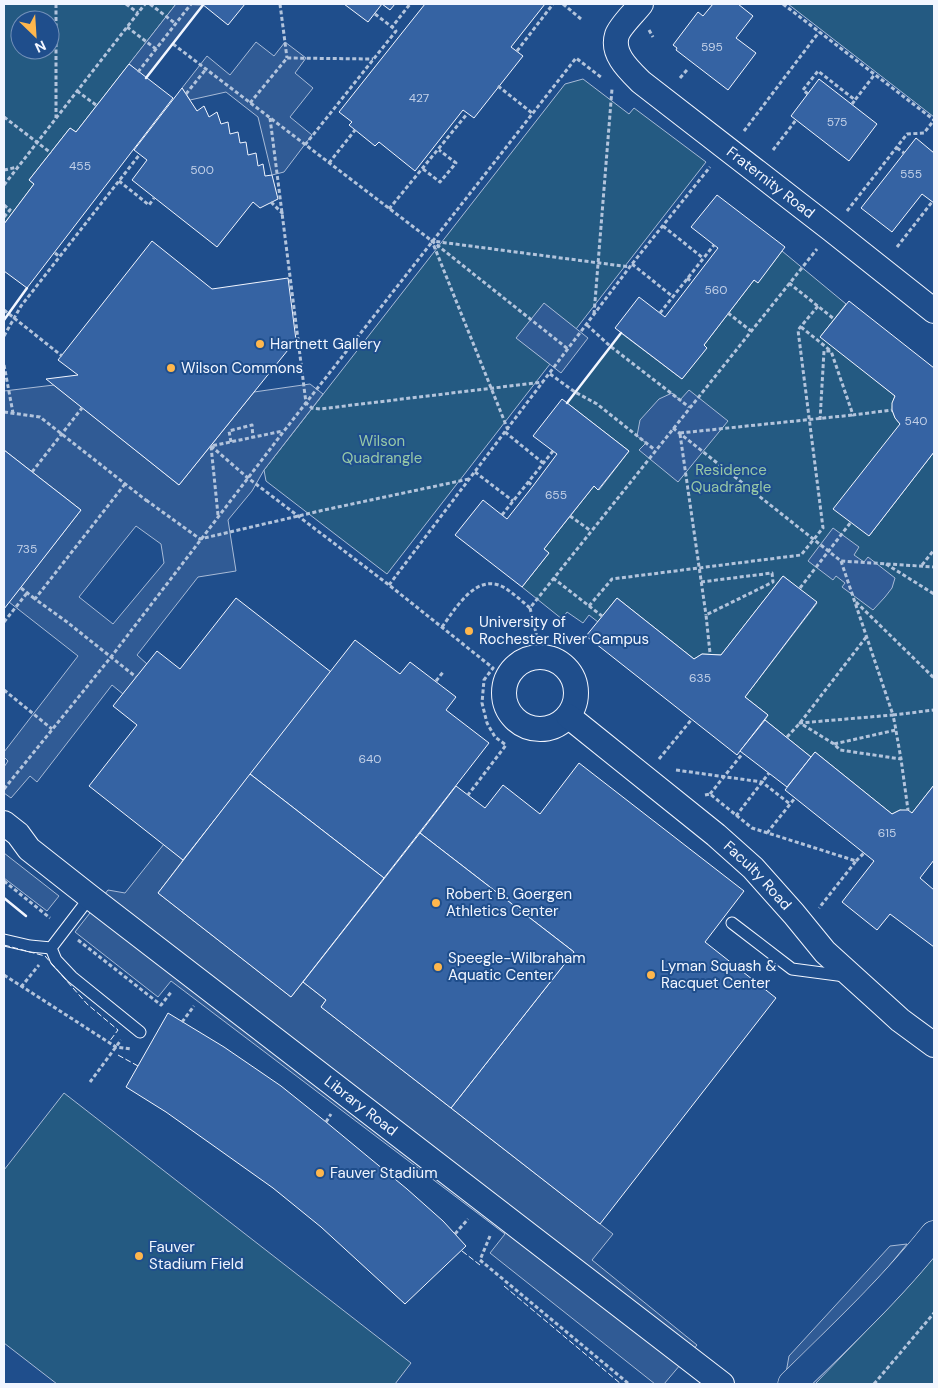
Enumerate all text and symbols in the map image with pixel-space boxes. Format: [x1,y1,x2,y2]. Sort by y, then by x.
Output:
north arrow [10,10,60,60]
text: N [32,36,49,57]
house number: 595 [701,39,723,55]
house number: 427 [409,90,429,106]
house number: 575 [827,114,847,130]
street label: Fraternity Road [722,142,819,223]
house number: 455 [69,158,91,174]
house number: 500 [190,162,214,178]
house number: 555 [900,166,922,182]
house number: 560 [704,282,728,298]
place label: Hartnett Gallery [270,334,382,354]
marker: Hartnett Gallery [254,338,266,350]
place label: Wilson Commons [181,358,303,378]
marker: Wilson Commons [165,362,177,374]
house number: 540 [905,413,927,429]
park label: Wilson Quadrangle [342,431,422,468]
park label: Residence Quadrangle [691,460,771,497]
house number: 655 [545,487,567,503]
house number: 735 [17,541,37,557]
place label: University of Rochester River Campus [479,612,649,649]
marker: University of Rochester River Campus [463,625,475,637]
house number: 635 [689,670,711,686]
house number: 640 [358,751,382,767]
house number: 615 [878,825,896,841]
street label: Faculty Road [719,836,796,914]
place label: Robert B. Goergen Athletics Center [446,884,572,921]
marker: Robert B. Goergen Athletics Center [430,897,442,909]
place label: Speegle-Wilbraham Aquatic Center [448,948,586,985]
place label: Lyman Squash & Racquet Center [661,956,776,993]
marker: Speegle-Wilbraham Aquatic Center [432,961,444,973]
marker: Lyman Squash & Racquet Center [645,969,657,981]
street label: Library Road [320,1071,402,1140]
place label: Fauver Stadium [330,1163,438,1183]
marker: Fauver Stadium [314,1167,326,1179]
place label: Fauver Stadium Field [149,1237,244,1274]
marker: Fauver Stadium Field [133,1250,145,1262]

